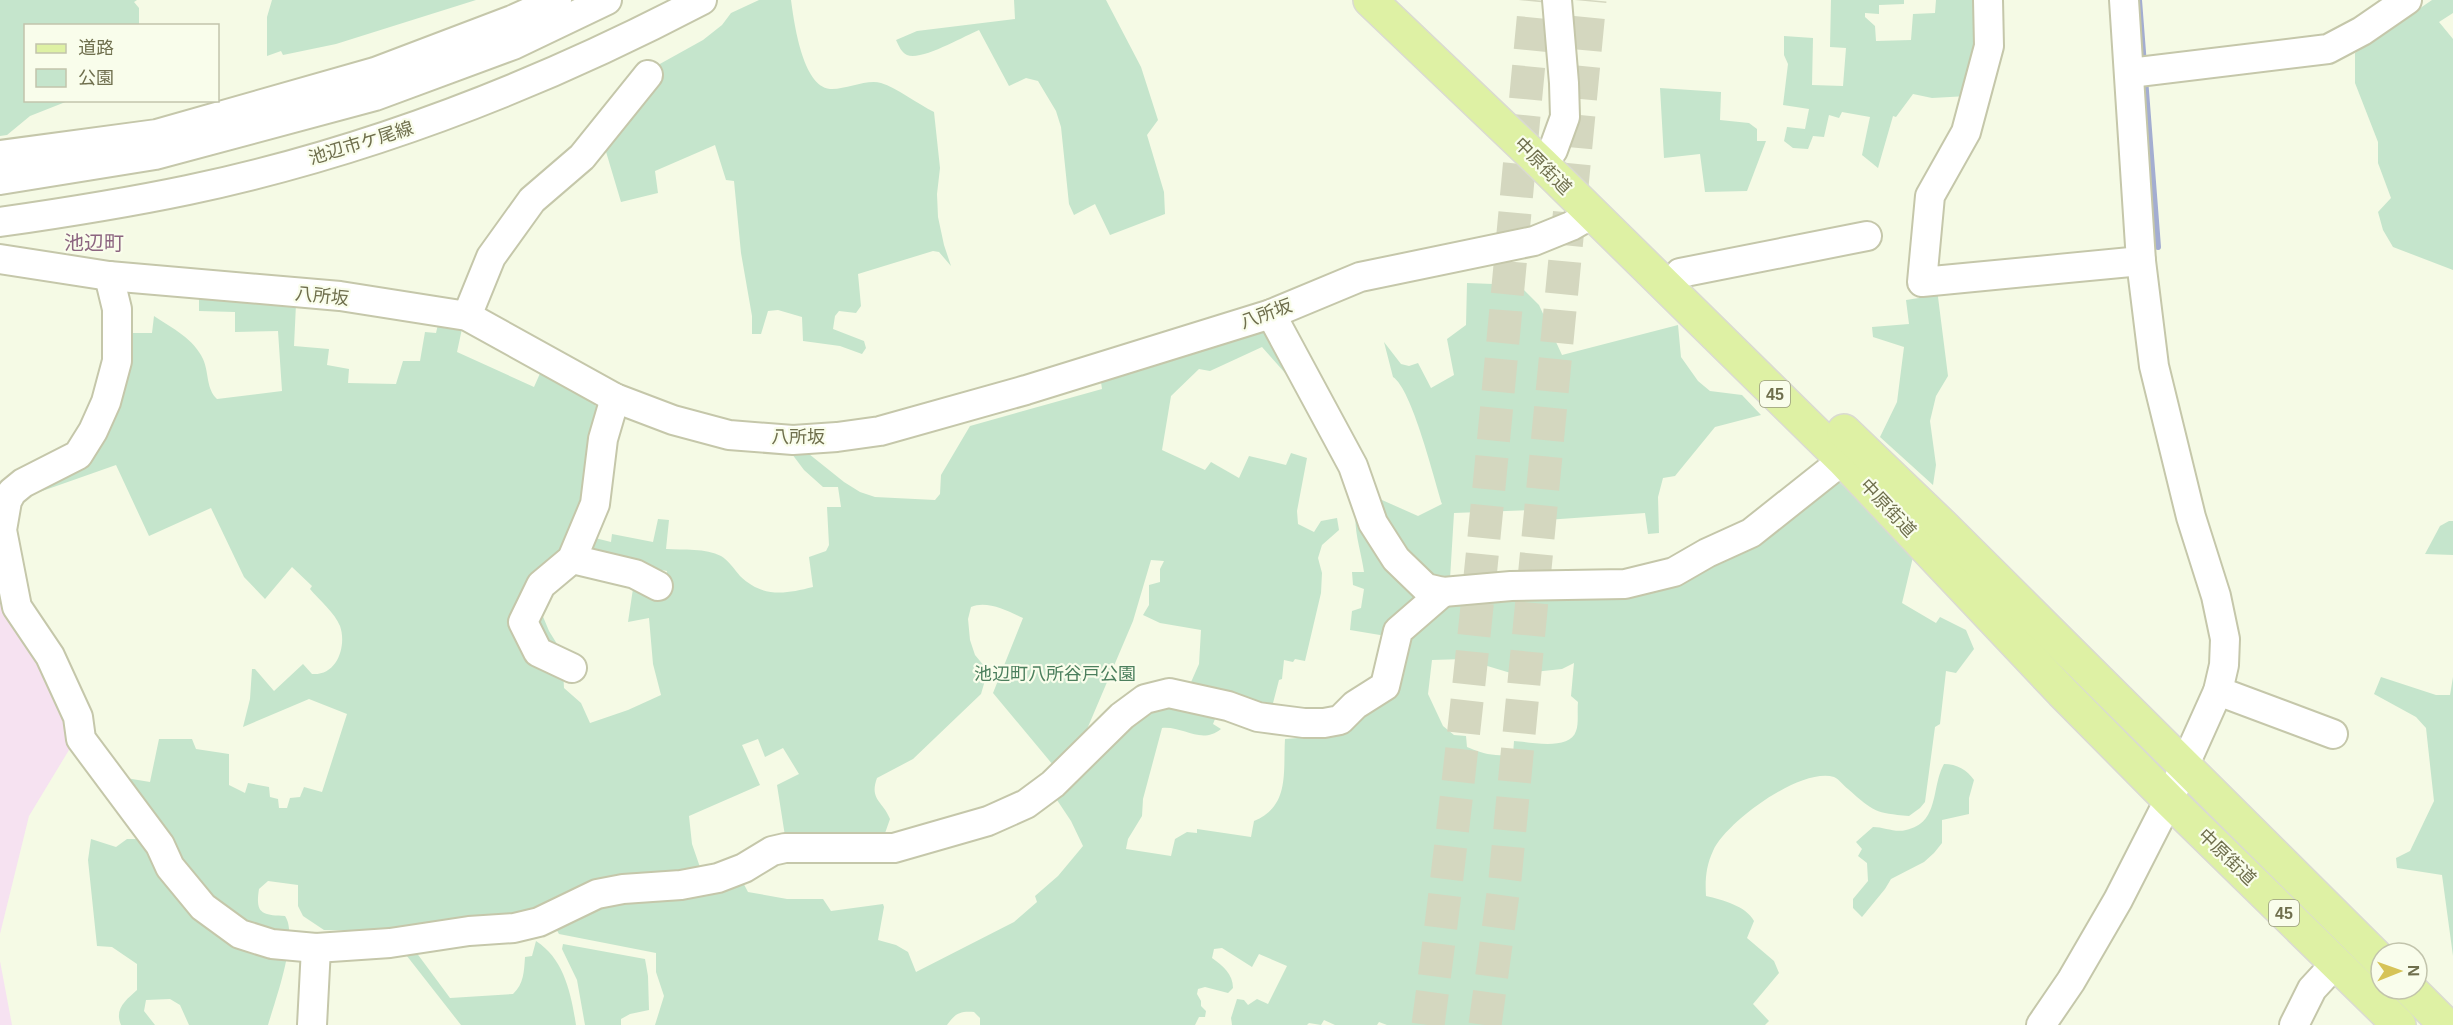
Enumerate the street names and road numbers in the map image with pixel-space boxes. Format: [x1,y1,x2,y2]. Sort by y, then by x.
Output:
street label: 池辺市ケ尾線 [306,118,416,168]
street label: 中原街道 [1510,133,1576,199]
street label: 八所坂 [294,283,350,309]
street label: 八所坂 [1237,295,1295,333]
road number: 45 [1760,381,1790,407]
street label: 八所坂 [771,427,825,447]
street label: 中原街道 [1856,475,1920,541]
street label: 中原街道 [2194,825,2260,889]
road number: 45 [2269,900,2299,926]

